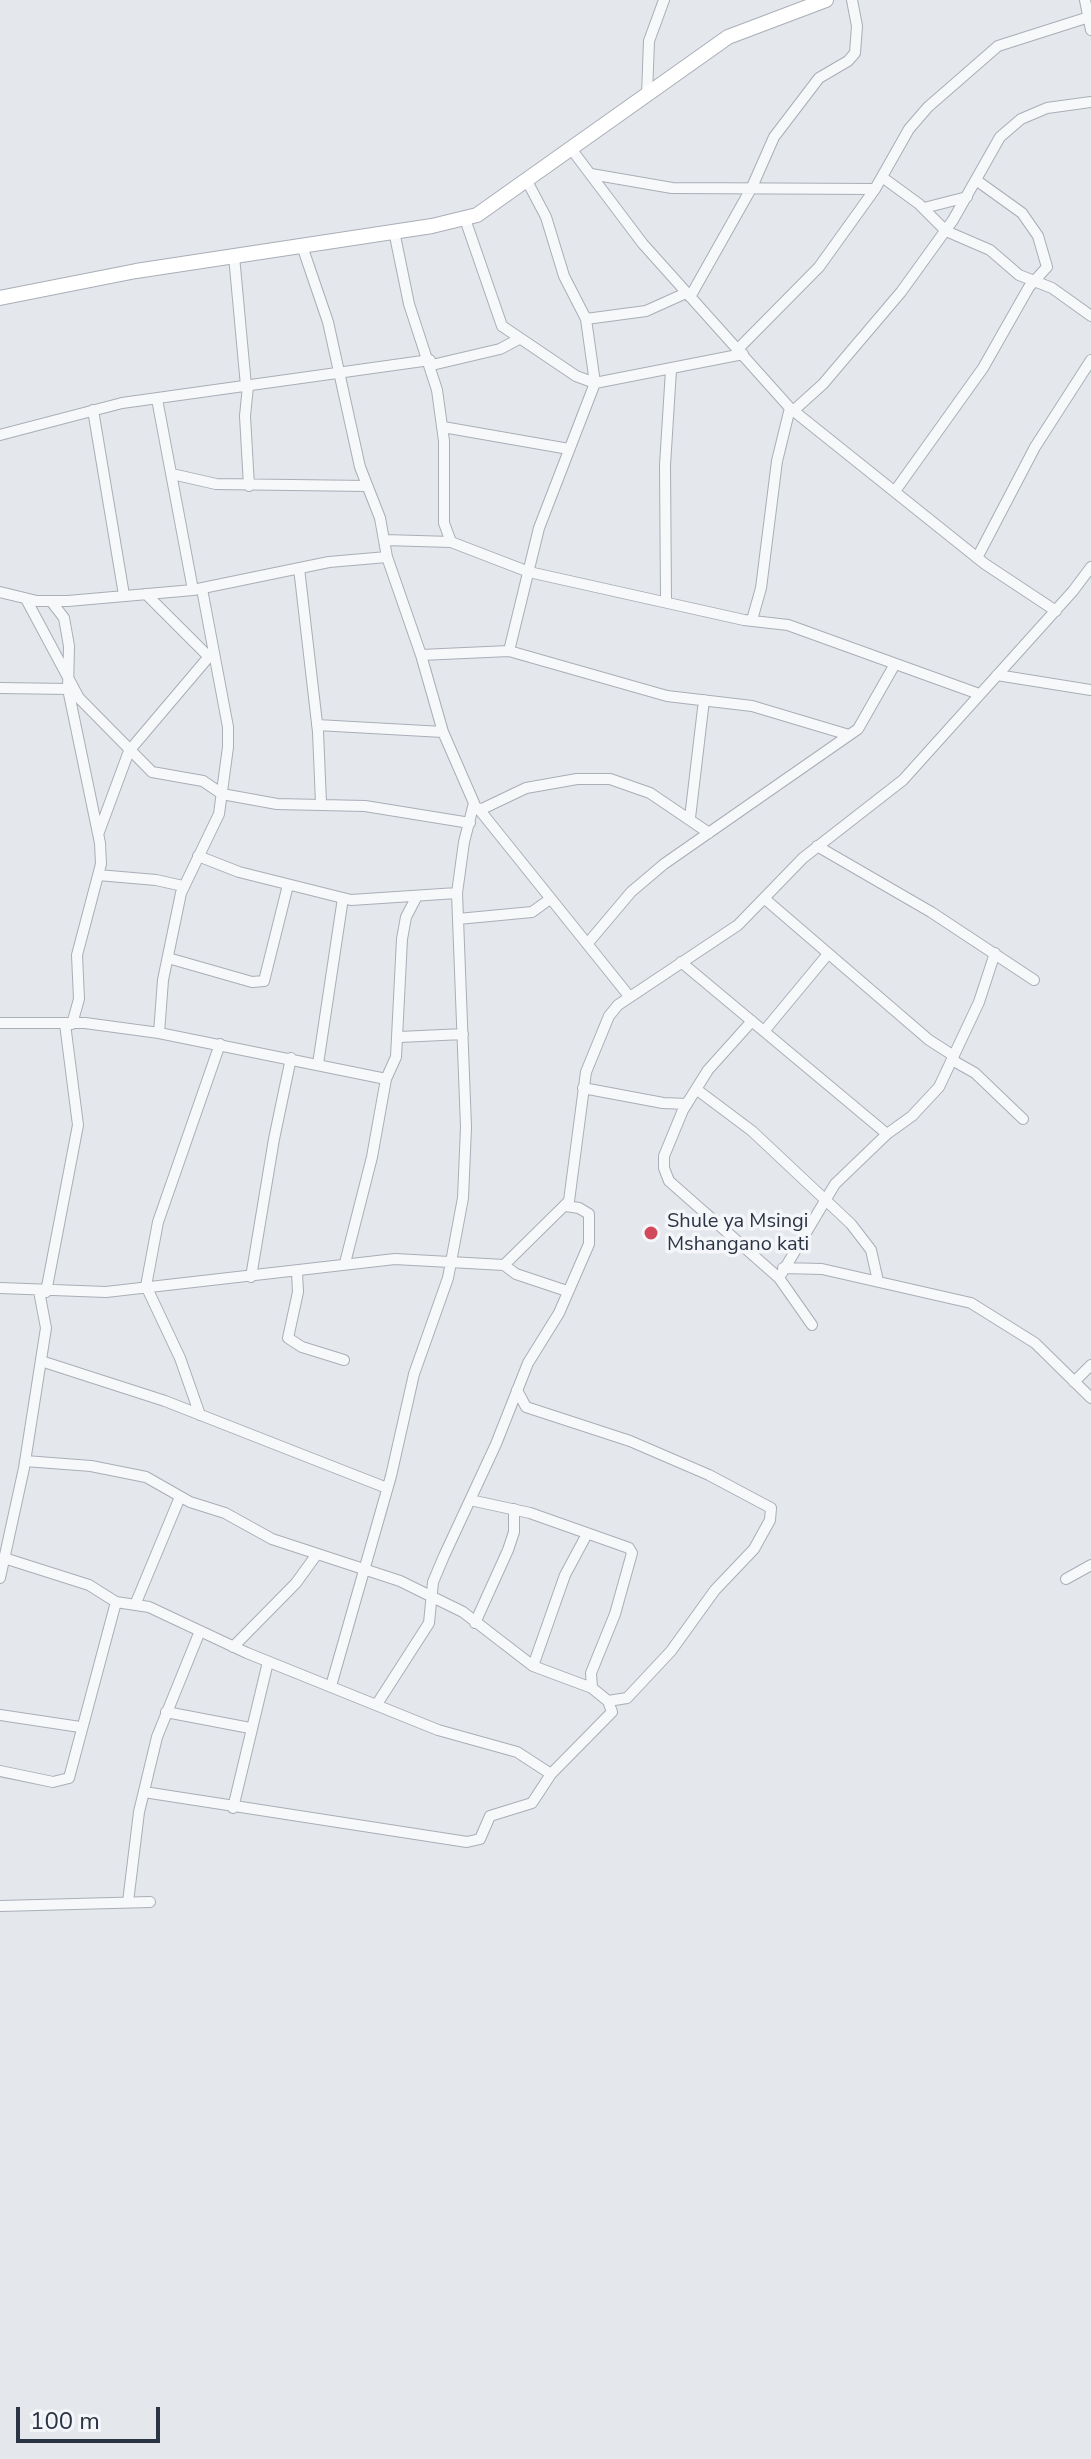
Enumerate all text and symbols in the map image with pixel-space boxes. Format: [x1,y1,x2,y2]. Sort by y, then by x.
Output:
place label: Shule ya Msingi Mshangano kati [667,1210,809,1257]
marker: Shule ya Msingi Mshangano kati [642,1224,660,1242]
scale bar [20,2391,164,2441]
text: 100 m [30,2405,100,2437]

